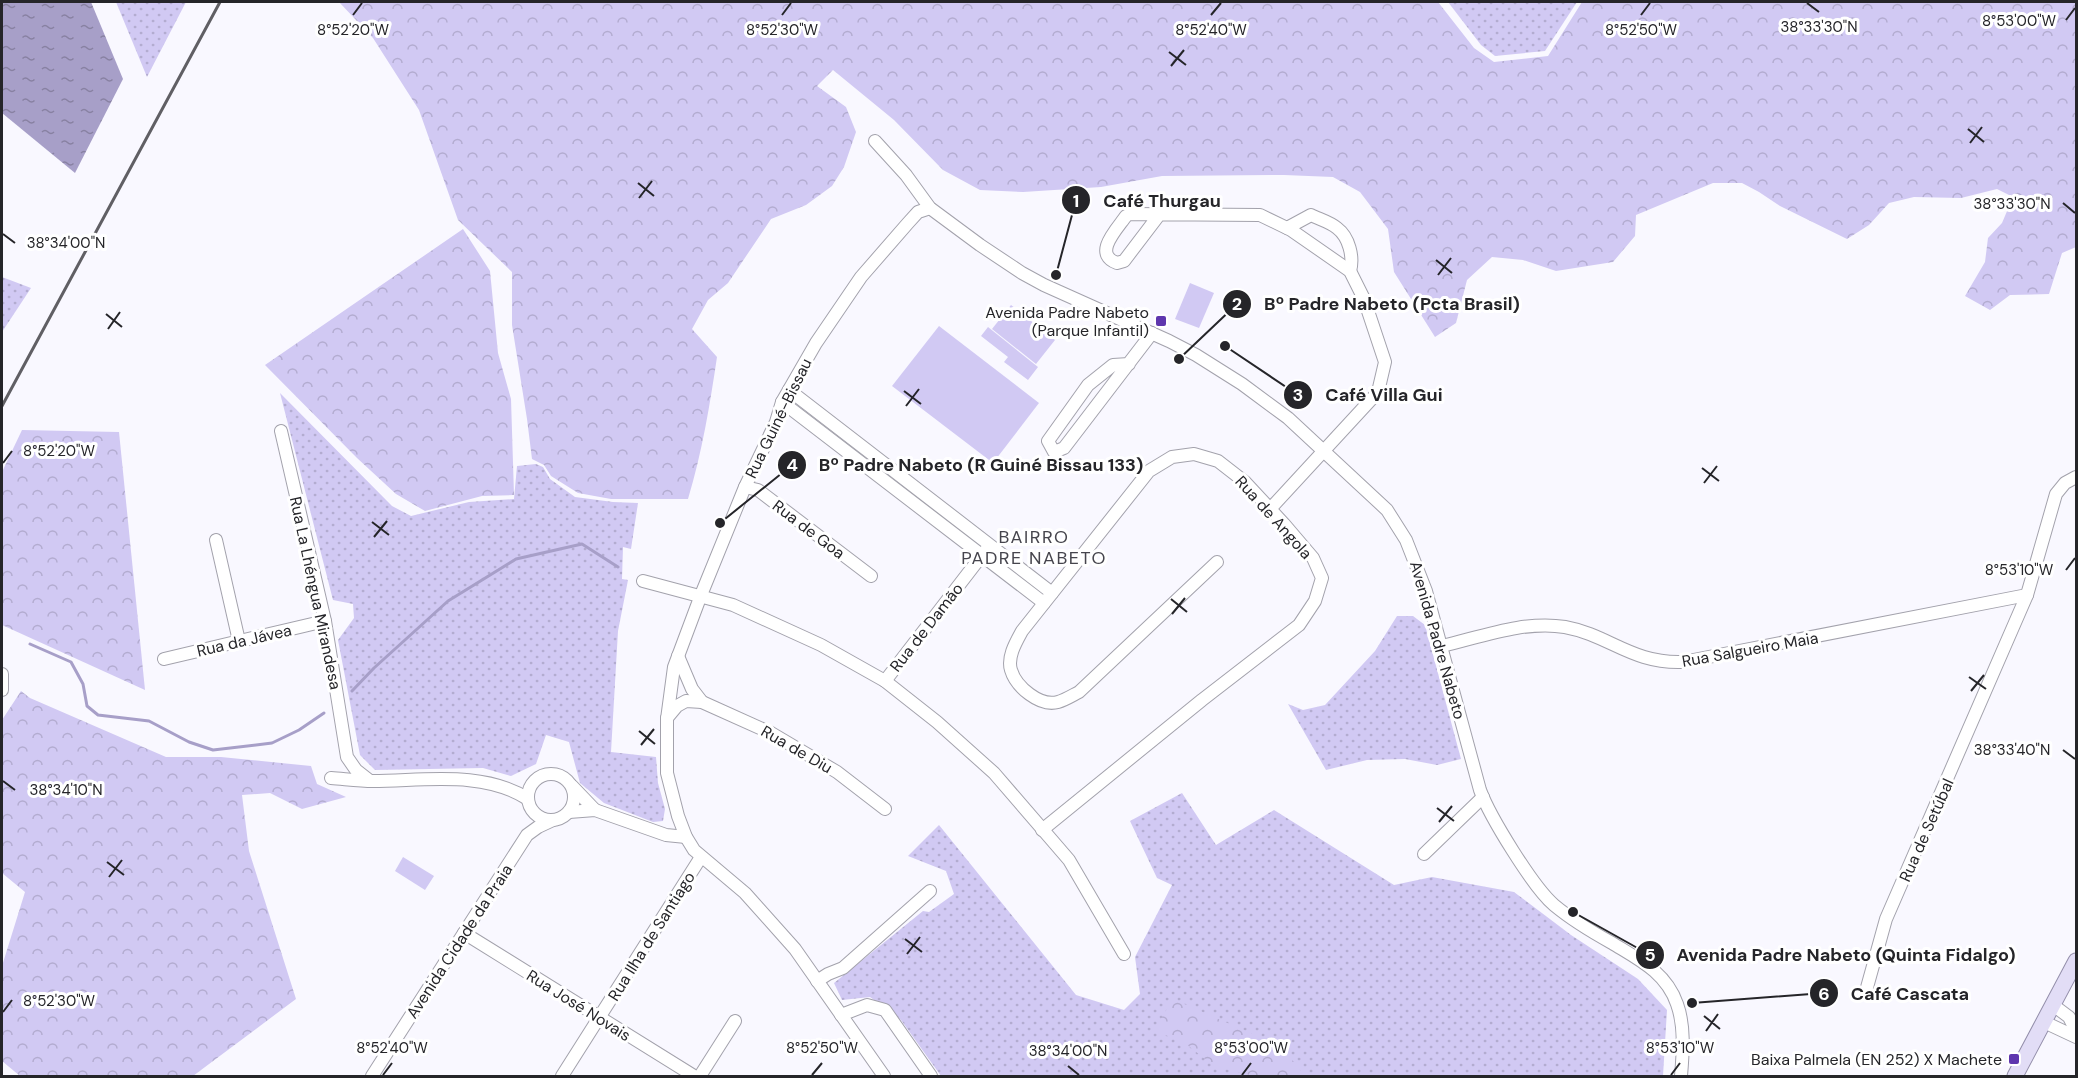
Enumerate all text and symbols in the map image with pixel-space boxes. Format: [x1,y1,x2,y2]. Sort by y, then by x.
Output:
text: 8°53'00"W [1982,11,2057,31]
text: 38°33'30"N [1780,17,1858,37]
text: 8°52'20"W [317,20,389,40]
text: 8°52'30"W [746,20,819,40]
text: 8°52'40"W [1175,20,1247,40]
text: 8°52'50"W [1605,20,1677,40]
callout: Café Thurgau [1061,182,1232,218]
text: 1 [1073,189,1079,213]
text: Café Thurgau [1103,189,1221,213]
text: 38°33'30"N [1973,194,2051,214]
text: 38°34'00"N [27,233,105,253]
callout: Bº Padre Nabeto (Pcta Brasil) [1222,286,1532,322]
text: 2 [1232,292,1242,316]
text: Bº Padre Nabeto (Pcta Brasil) [1264,292,1520,316]
place label: Avenida Padre Nabeto (Parque Infantil) [985,302,1149,341]
marker: Avenida Padre Nabeto (Parque Infantil) [1154,314,1168,328]
street label: Rua Guiné-Bissau [740,355,817,482]
callout: Café Villa Gui [1283,377,1455,413]
text: 3 [1293,383,1303,407]
text: Café Villa Gui [1325,383,1443,407]
text: 8°52'20"W [23,441,95,461]
callout: Bº Padre Nabeto (R Guiné Bissau 133) [777,447,1156,483]
text: 4 [786,453,798,477]
text: Bº Padre Nabeto (R Guiné Bissau 133) [819,453,1143,477]
street label: Rua de Angola [1231,471,1317,563]
street label: Rua La Lhéngua Mirandesa [285,495,346,692]
street label: Rua de Goa [768,495,849,563]
district label: BAIRRO PADRE NABETO [961,525,1107,570]
street label: Avenida Padre Nabeto [1405,559,1470,722]
text: 8°53'10"W [1985,560,2054,580]
street label: Rua de Damão [885,579,968,676]
street label: Rua da Jávea [195,619,294,662]
street label: Rua Salgueiro Maia [1680,627,1820,672]
street label: Rua de Diu [757,721,836,778]
text: 38°33'40"N [1974,740,2050,760]
street label: Rua de Setúbal [1894,775,1959,885]
text: 38°34'10"N [29,780,103,800]
street label: Avenida Cidade da Praia [402,860,517,1022]
street label: Rua Ilha de Santiago [603,868,700,1005]
callout: Avenida Padre Nabeto (Quinta Fidalgo) [1635,937,2027,973]
text: 5 [1644,943,1656,967]
text: Avenida Padre Nabeto (Quinta Fidalgo) [1677,943,2015,967]
street label: Rua José Novais [523,965,635,1046]
callout: Café Cascata [1809,975,1981,1011]
text: 6 [1818,982,1830,1006]
text: Café Cascata [1851,982,1969,1006]
text: 8°52'30"W [23,991,96,1011]
text: 8°52'40"W [356,1038,428,1058]
text: 8°52'50"W [786,1038,858,1058]
text: 8°53'00"W [1214,1038,1289,1058]
text: 8°53'10"W [1646,1038,1715,1058]
text: 38°34'00"N [1029,1041,1107,1061]
place label: Baixa Palmela (EN 252) X Machete [1751,1049,2002,1070]
marker: Baixa Palmela (EN 252) X Machete [2007,1052,2021,1066]

